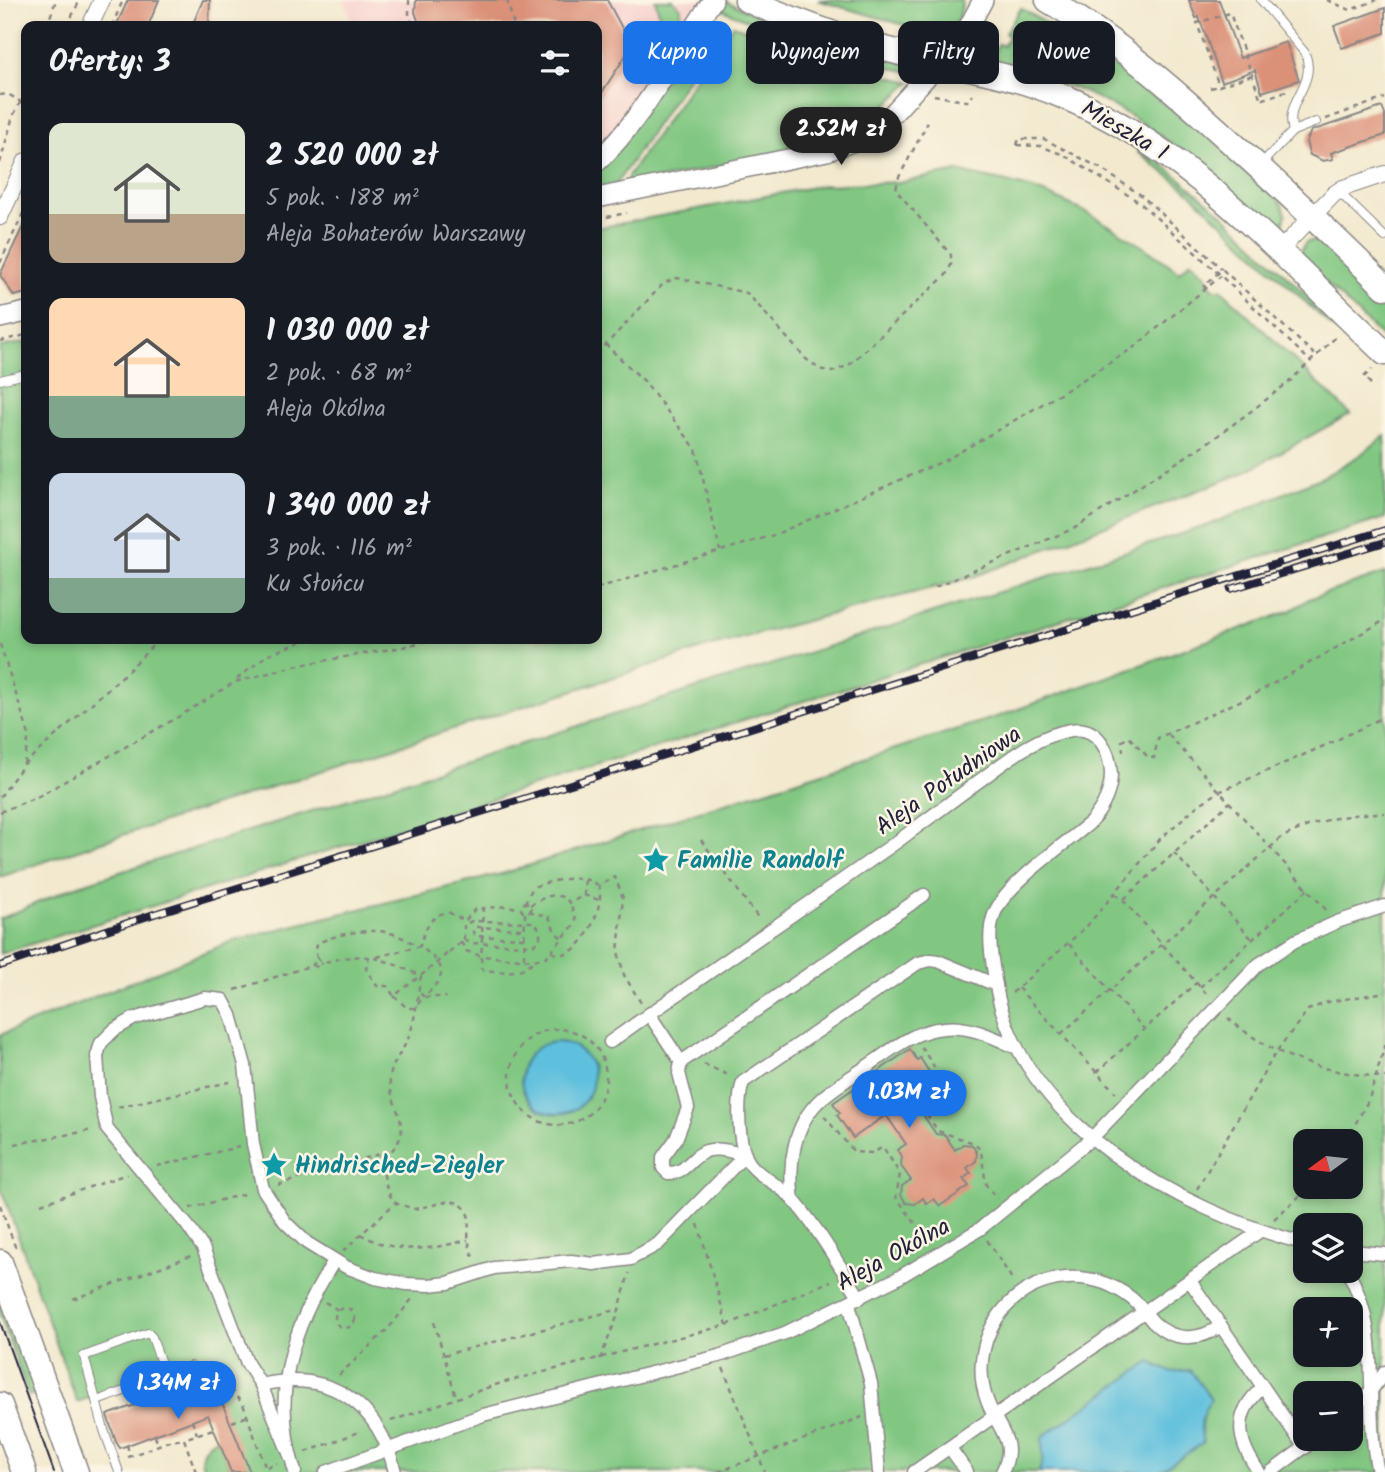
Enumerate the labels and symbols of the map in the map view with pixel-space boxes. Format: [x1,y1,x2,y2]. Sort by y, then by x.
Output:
street label: Mieszka I [1073,90,1175,172]
pin: 2.52M zł [769,108,913,167]
street label: Aleja Południowa [868,716,1030,846]
place label: Familie Randolf [677,842,845,881]
place icon: Familie Randolf [641,845,671,875]
pin: 1.03M zł [837,1070,981,1130]
north arrow [1293,1129,1363,1199]
place label: Hindrisched-Ziegler [295,1147,505,1186]
place icon: Hindrisched-Ziegler [259,1150,289,1180]
street label: Aleja Okólna [830,1208,958,1303]
pin: 1.34M zł [106,1362,250,1421]

